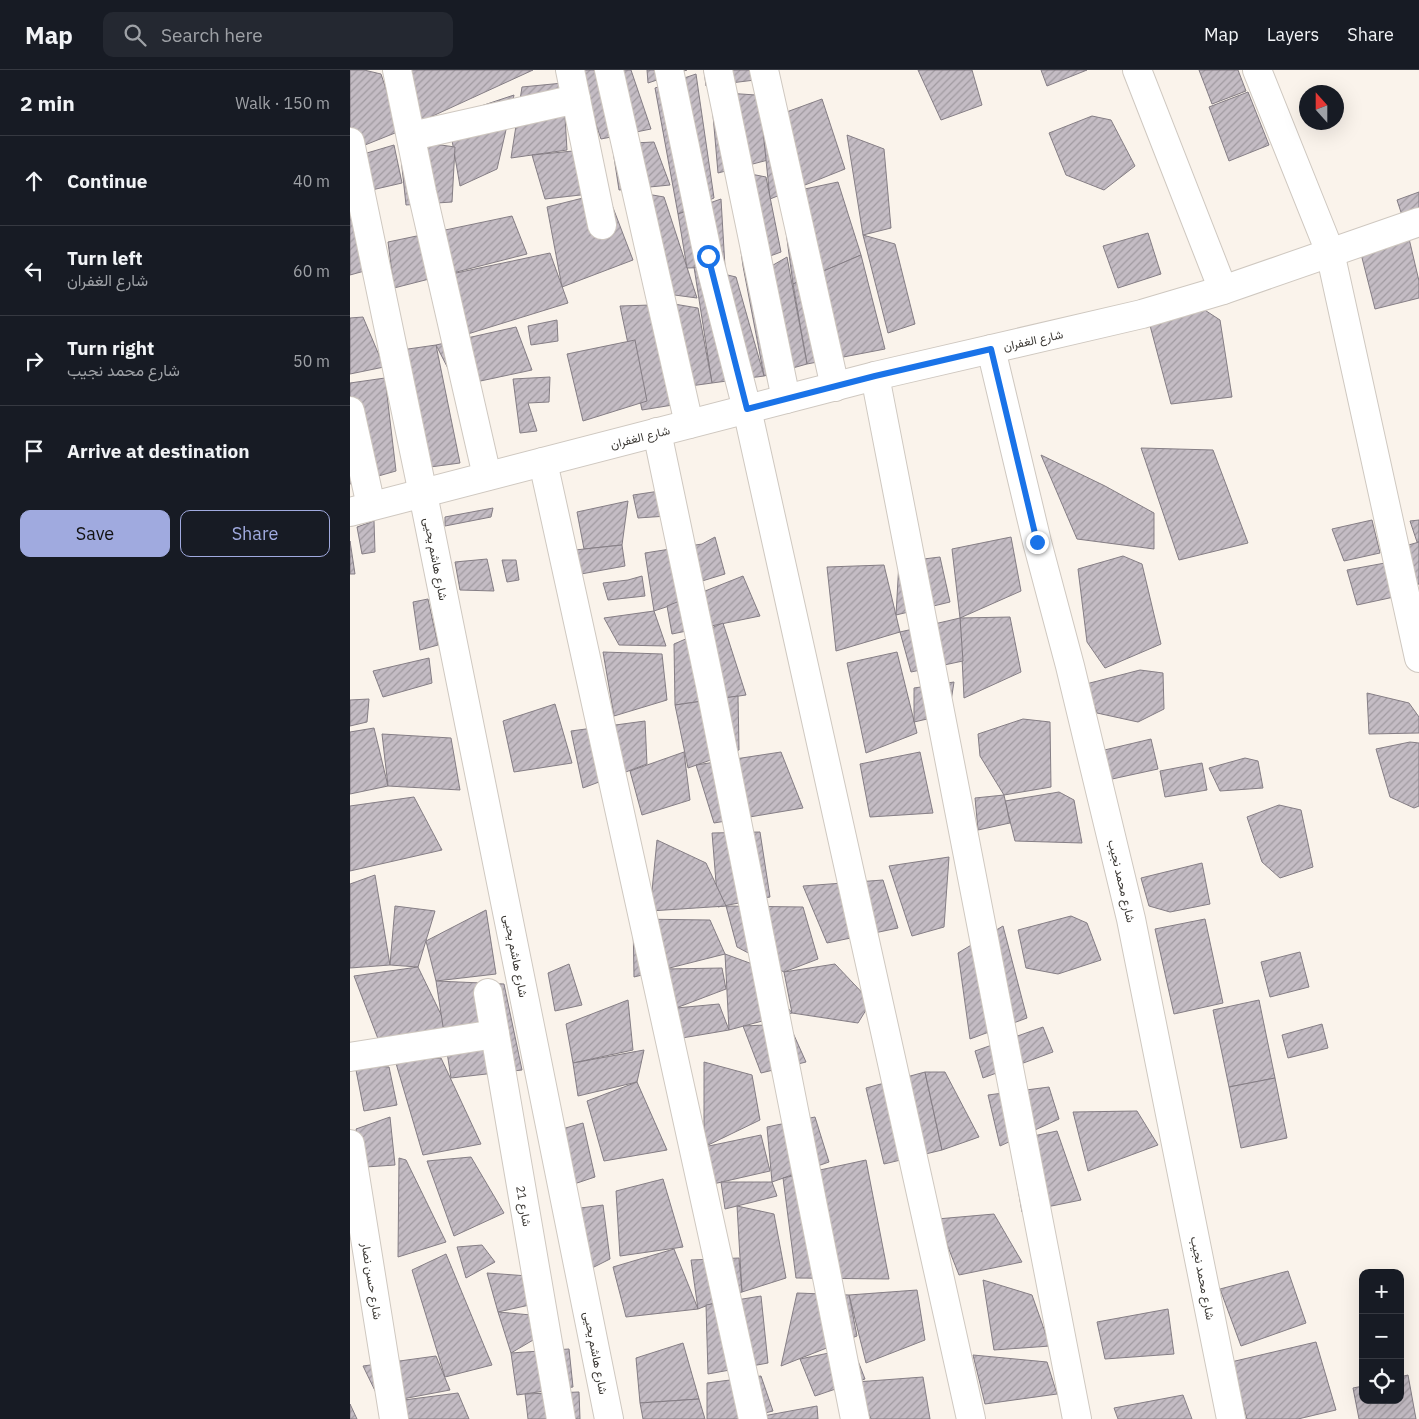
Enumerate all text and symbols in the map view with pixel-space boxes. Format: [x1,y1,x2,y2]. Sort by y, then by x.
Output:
search box [103,12,453,57]
text: Map [25,19,73,51]
icon: search [121,21,149,49]
text: Search here [161,23,263,47]
text: Map [1204,23,1239,46]
text: Layers [1267,23,1319,46]
text: Share [1347,23,1394,46]
north arrow [1299,85,1344,130]
text: 2 min [20,89,75,117]
text: Walk · 150 m [235,93,330,113]
icon: ahead [20,167,48,195]
text: Continue [67,169,147,193]
text: 40 m [293,171,330,191]
route start [697,245,720,268]
text: Turn left [67,246,143,270]
icon: left [20,257,48,285]
text: 60 m [293,261,330,281]
text: شارع الغفران [67,270,148,290]
street label: شارع الغفران [1002,326,1065,356]
text: Turn right [67,336,154,360]
icon: right [20,347,48,375]
text: 50 m [293,351,330,371]
text: شارع محمد نجيب [67,360,180,380]
street label: شارع الغفران [609,422,672,454]
icon: arrive [20,437,48,465]
text: Arrive at destination [67,439,250,463]
button: Save [20,510,170,557]
button: Share [180,510,330,557]
street label: شارع هاشم يحيى [419,516,451,602]
route end [1026,531,1049,554]
street label: شارع محمد نجيب [1103,838,1139,924]
street label: شارع هاشم يحيى [499,913,531,999]
street label: شارع 21 [511,1184,535,1228]
street label: شارع محمد نجيب [1186,1235,1218,1321]
street label: شارع حسن نصار [356,1241,385,1321]
map controls [1359,1269,1404,1404]
button: + [1359,1269,1404,1314]
street label: شارع هاشم يحيى [579,1310,611,1396]
button: − [1359,1314,1404,1359]
button: locate [1359,1359,1404,1404]

